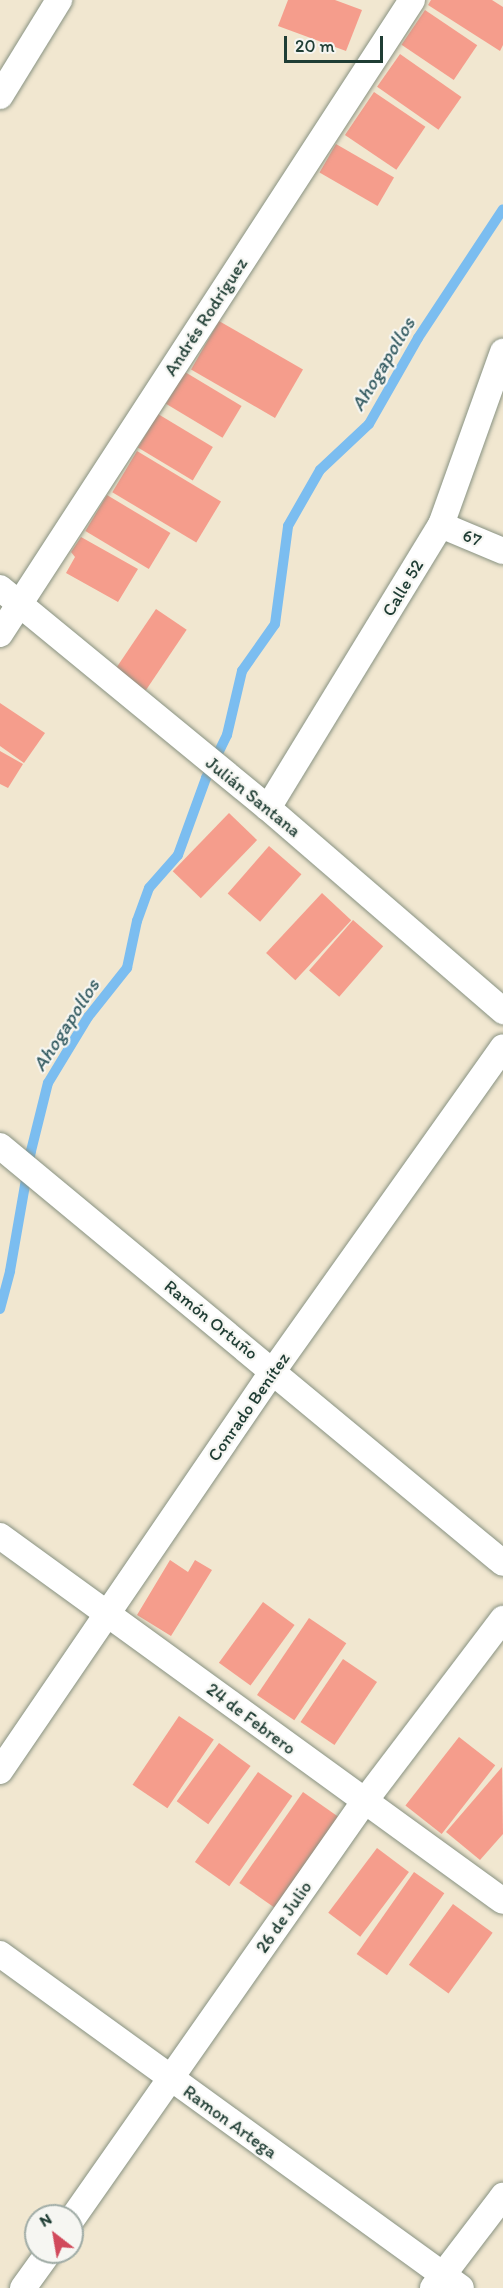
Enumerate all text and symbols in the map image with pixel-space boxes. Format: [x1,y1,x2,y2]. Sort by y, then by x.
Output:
scale bar [287,24,386,62]
text: 20 m [295,35,335,57]
street label: Andrés Rodríguez [160,254,252,380]
water label: Ahogapollos [346,313,420,415]
street label: 67 [459,524,485,552]
street label: Calle 52 [378,556,428,620]
street label: Julián Santana [201,752,305,842]
water label: Ahogapollos [27,974,105,1076]
street label: Ramón Ortuño [160,1276,262,1364]
street label: Conrado Benítez [203,1348,295,1466]
street label: 24 de Febrero [203,1679,299,1759]
street label: 26 de Julio [251,1877,317,1957]
street label: Ramon Artega [179,2081,281,2163]
north arrow [24,2204,84,2264]
text: N [36,2209,55,2231]

